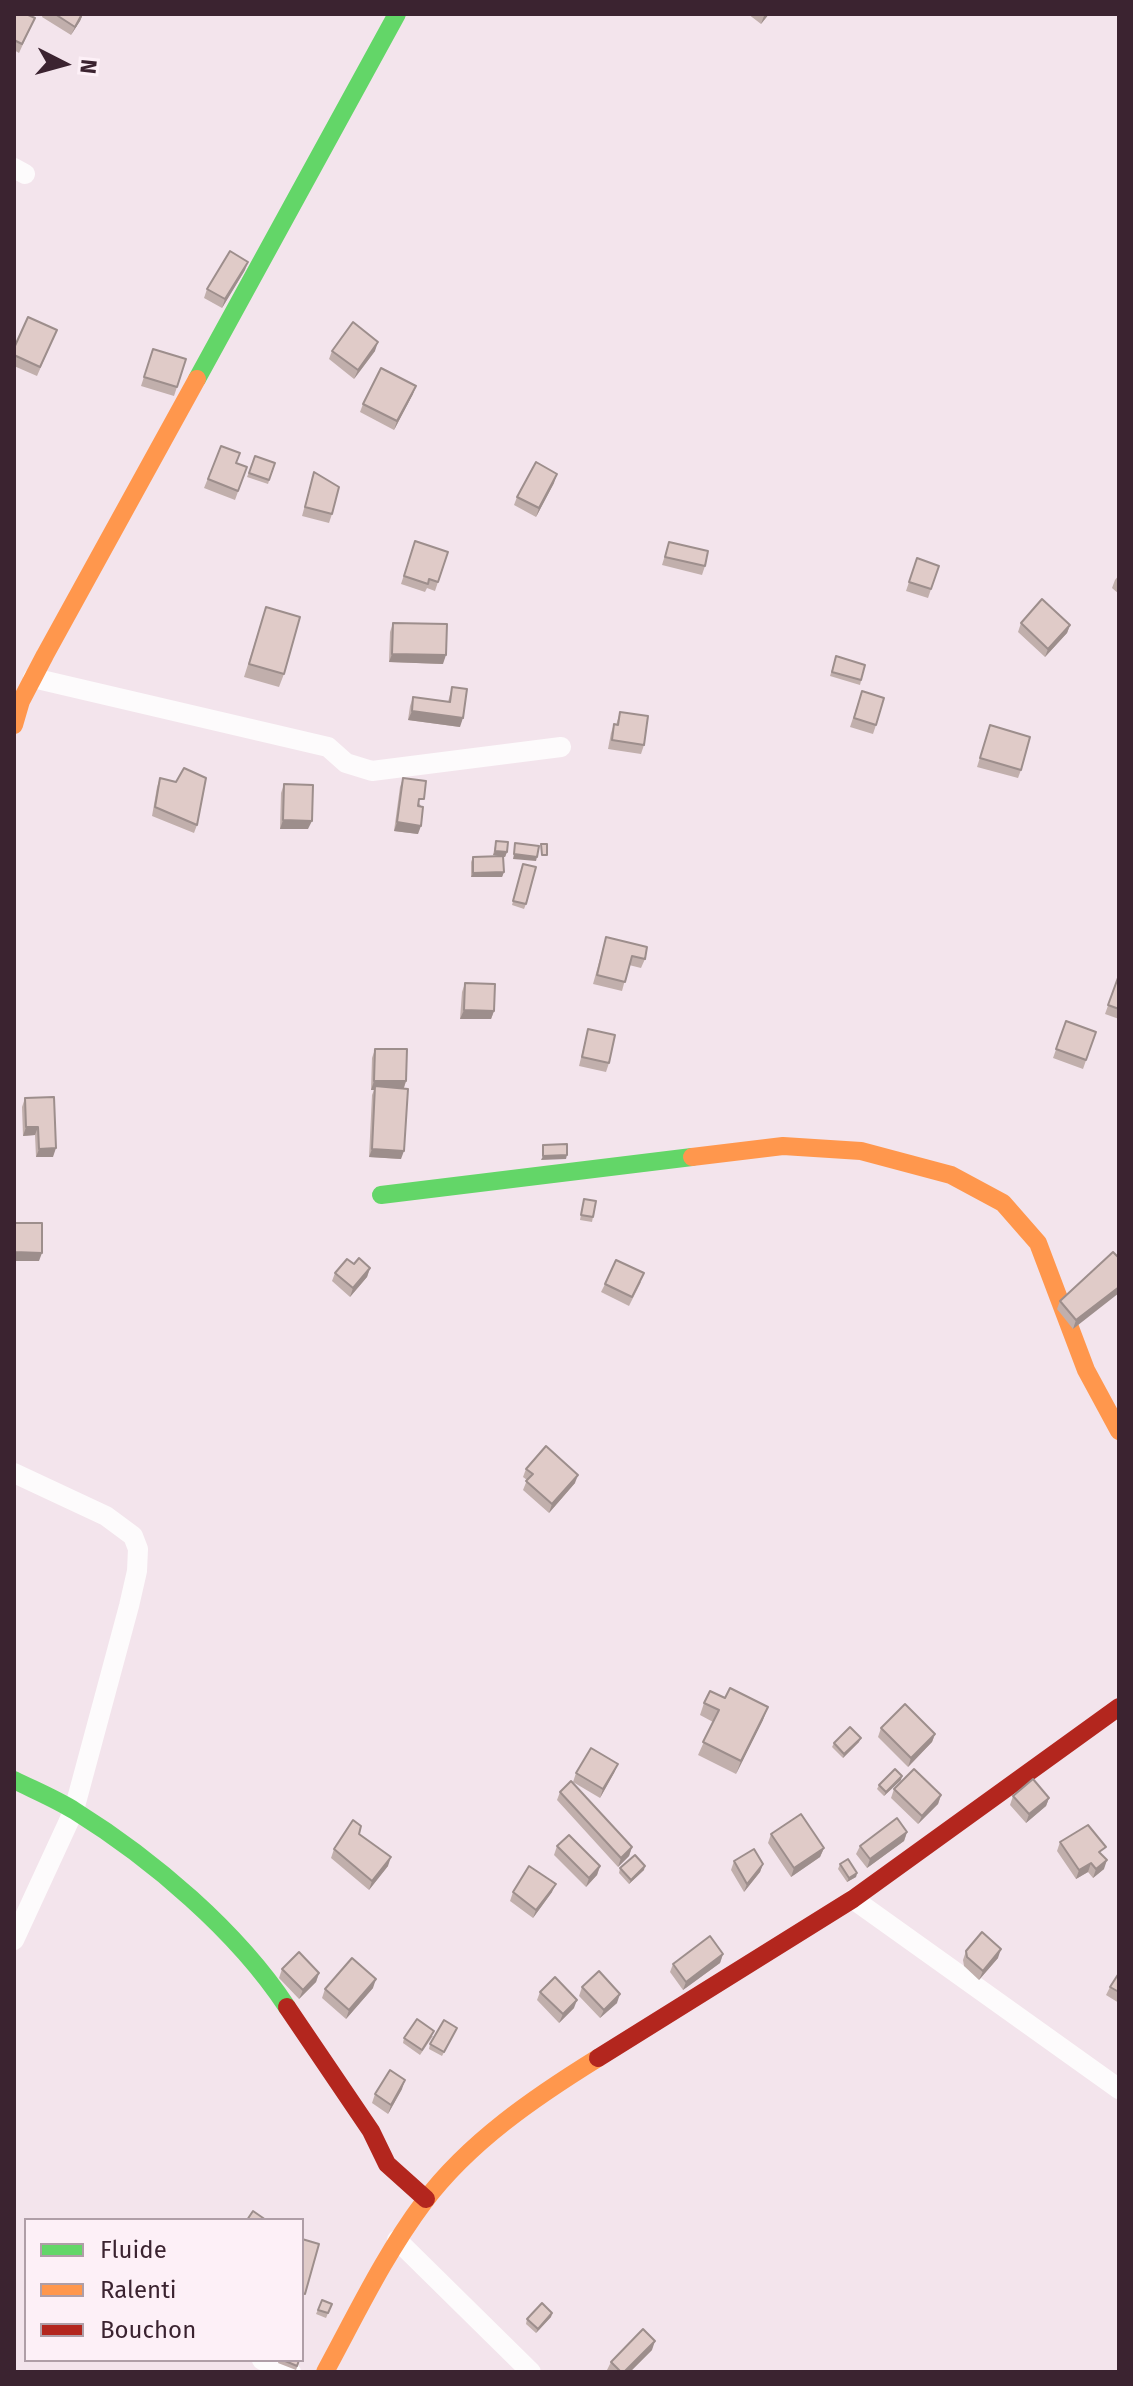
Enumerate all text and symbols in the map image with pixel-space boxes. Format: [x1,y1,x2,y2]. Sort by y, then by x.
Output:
north arrow [24,24,104,104]
text: N [74,58,103,75]
legend [24,2218,304,2362]
text: Fluide [100,2236,167,2264]
text: Ralenti [100,2276,177,2304]
text: Bouchon [100,2316,196,2344]

